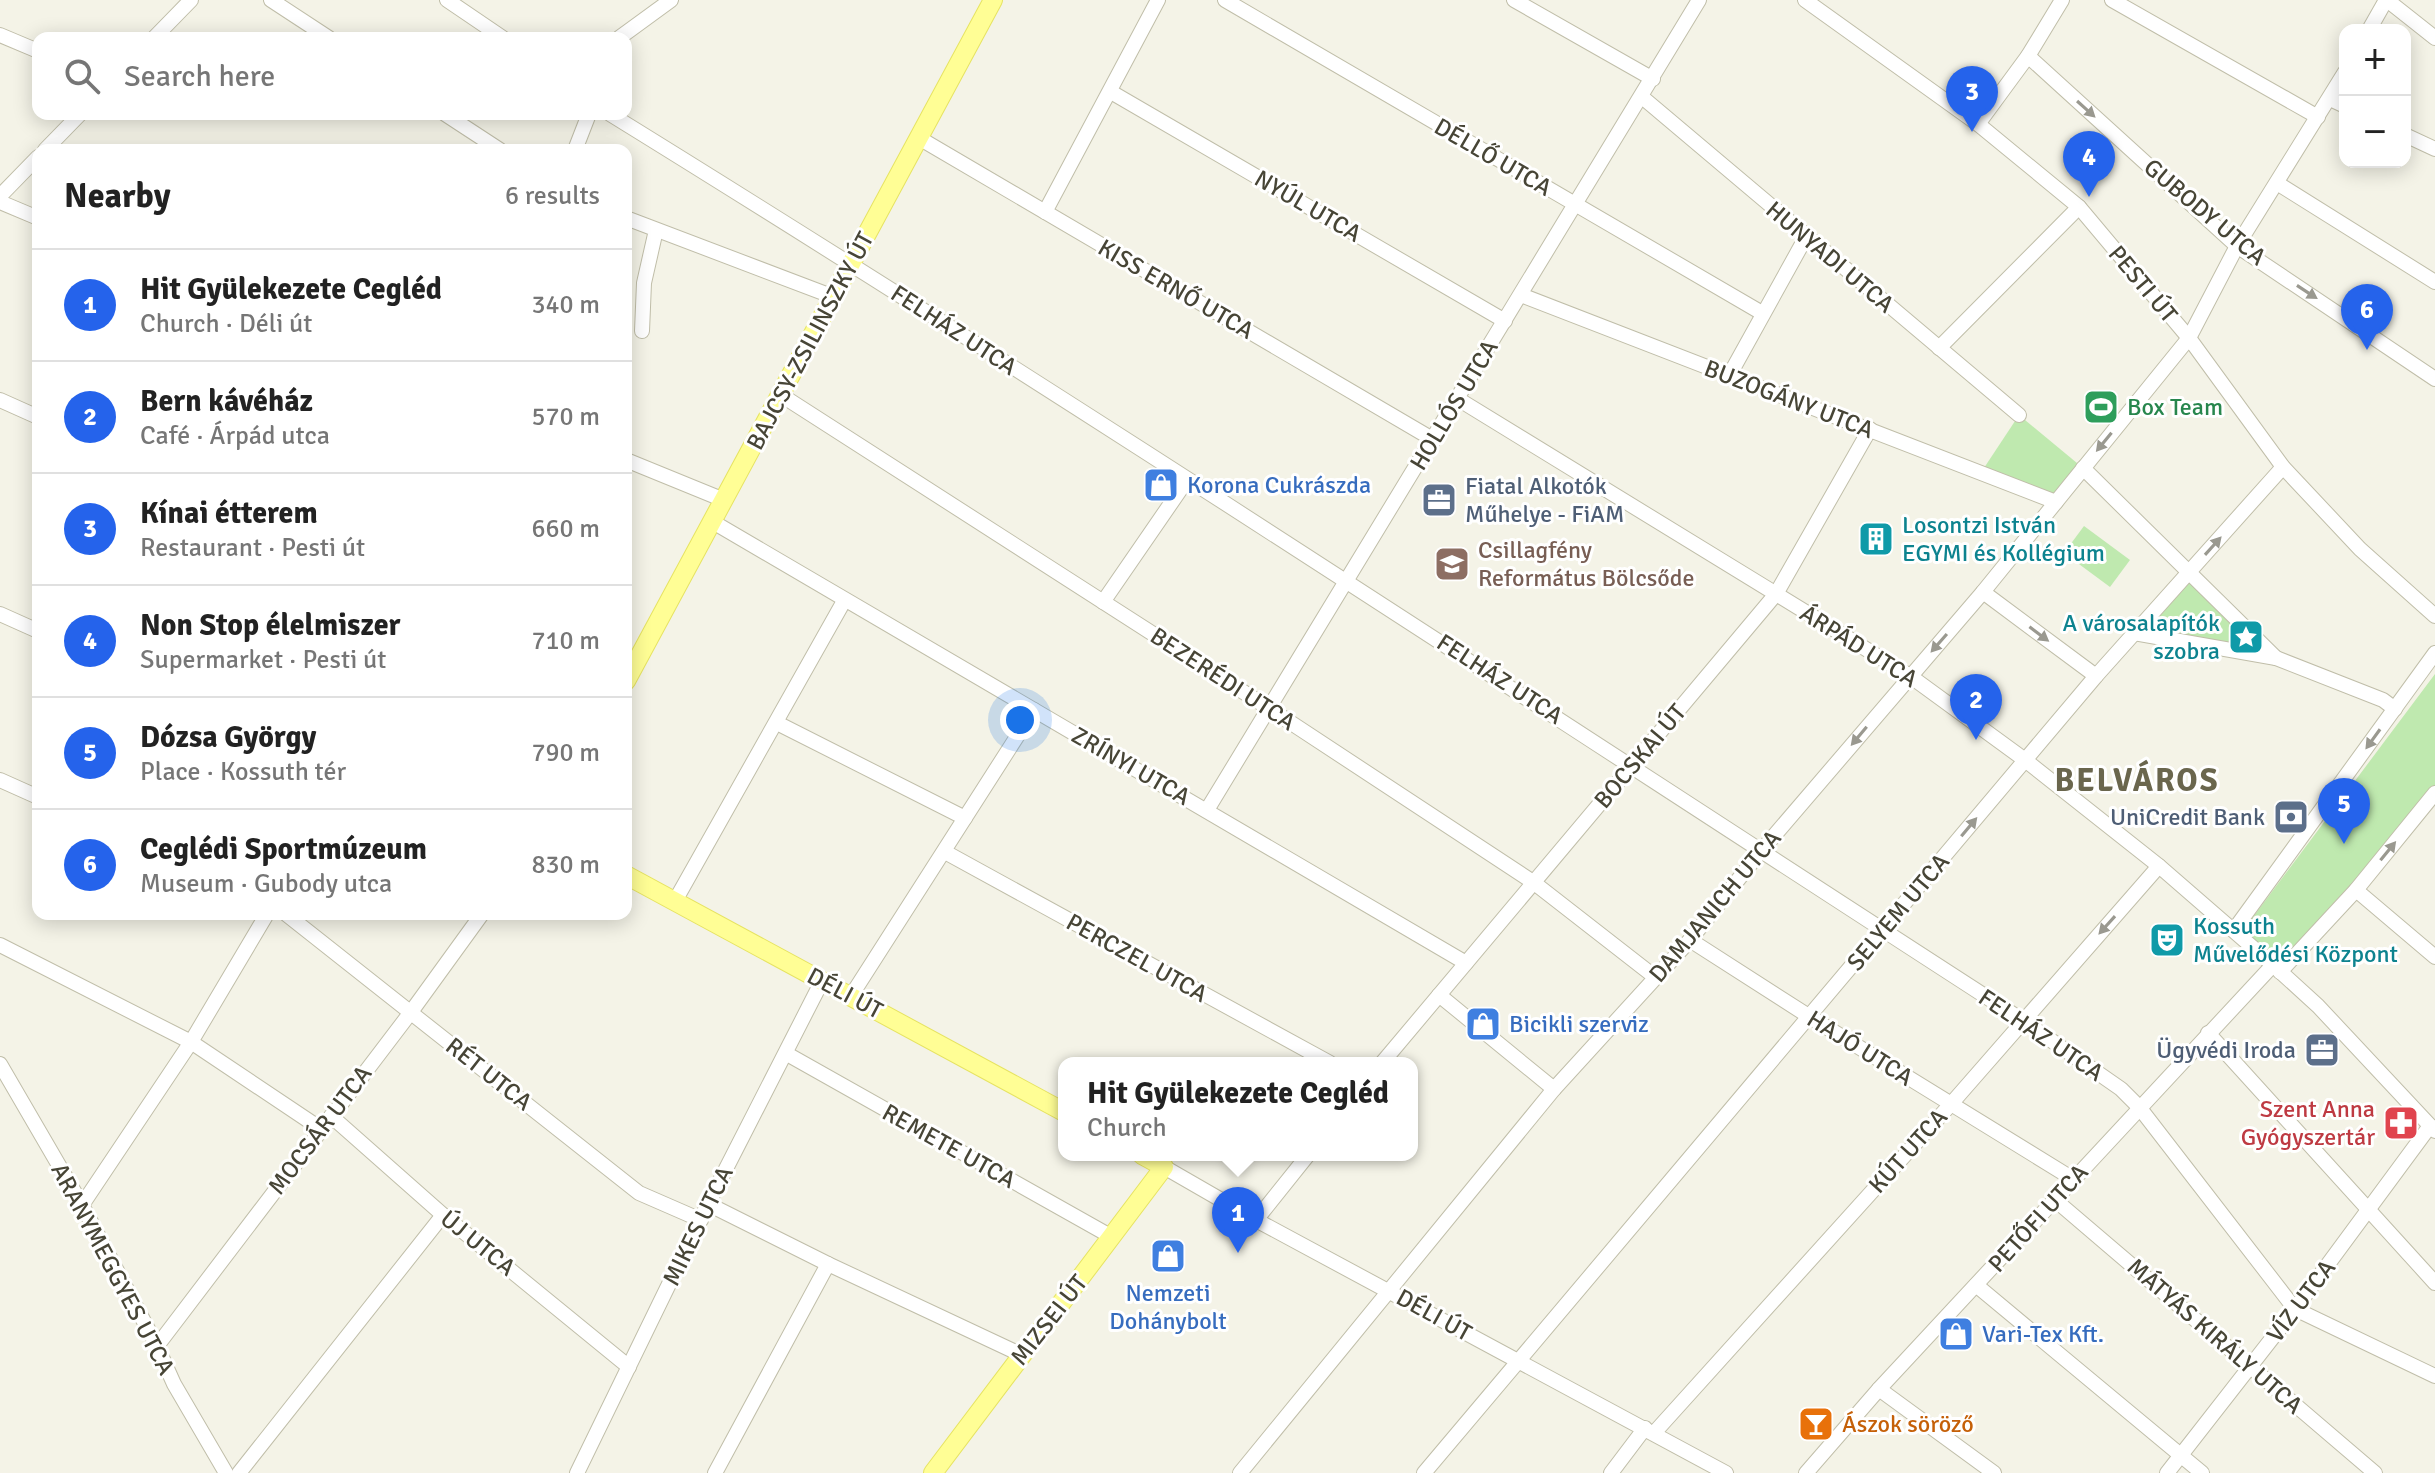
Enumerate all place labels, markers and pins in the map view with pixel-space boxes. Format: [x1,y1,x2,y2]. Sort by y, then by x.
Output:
pin: 3 [1946,66,1998,132]
pin: 4 [2063,131,2115,197]
pin: 6 [2341,284,2393,350]
sports icon: Box Team [2082,388,2120,426]
place label: Box Team [2127,392,2223,422]
shop icon: Korona Cukrászda [1142,466,1180,504]
place label: Korona Cukrászda [1187,470,1371,500]
place label: Fiatal Alkotók Műhelye - FiAM [1465,471,1624,529]
office icon: Fiatal Alkotók Műhelye - FiAM [1420,481,1458,519]
place label: Losontzi István EGYMI és Kollégium [1902,510,2105,568]
building icon: Losontzi István EGYMI és Kollégium [1857,520,1895,558]
place label: Csillagfény Református Bölcsőde [1478,535,1694,593]
school or university icon: Csillagfény Református Bölcsőde [1433,545,1471,583]
place label: A városalapítók szobra [2062,608,2220,666]
place icon: A városalapítók szobra [2227,618,2265,656]
pin: 2 [1950,674,2002,740]
pin: 5 [2318,778,2370,844]
bank icon: UniCredit Bank [2272,798,2310,836]
place label: UniCredit Bank [2110,802,2265,832]
place label: Kossuth Művelődési Központ [2193,911,2398,969]
theatre icon: Kossuth Művelődési Központ [2148,921,2186,959]
shop icon: Bicikli szerviz [1464,1005,1502,1043]
place label: Bicikli szerviz [1509,1009,1649,1039]
office icon: Ügyvédi Iroda [2303,1031,2341,1069]
place label: Ügyvédi Iroda [2156,1035,2296,1065]
place label: Szent Anna Gyógyszertár [2241,1094,2375,1152]
pharmacy icon: Szent Anna Gyógyszertár [2382,1104,2420,1142]
pin: 1 [1212,1187,1264,1253]
shop icon: Nemzeti Dohánybolt [1149,1237,1187,1275]
place label: Nemzeti Dohánybolt [1109,1278,1227,1336]
shop icon: Vari-Tex Kft. [1937,1315,1975,1353]
place label: Vari-Tex Kft. [1982,1319,2104,1349]
bar icon: Ászok söröző [1797,1405,1835,1443]
place label: Ászok söröző [1842,1409,1974,1439]

